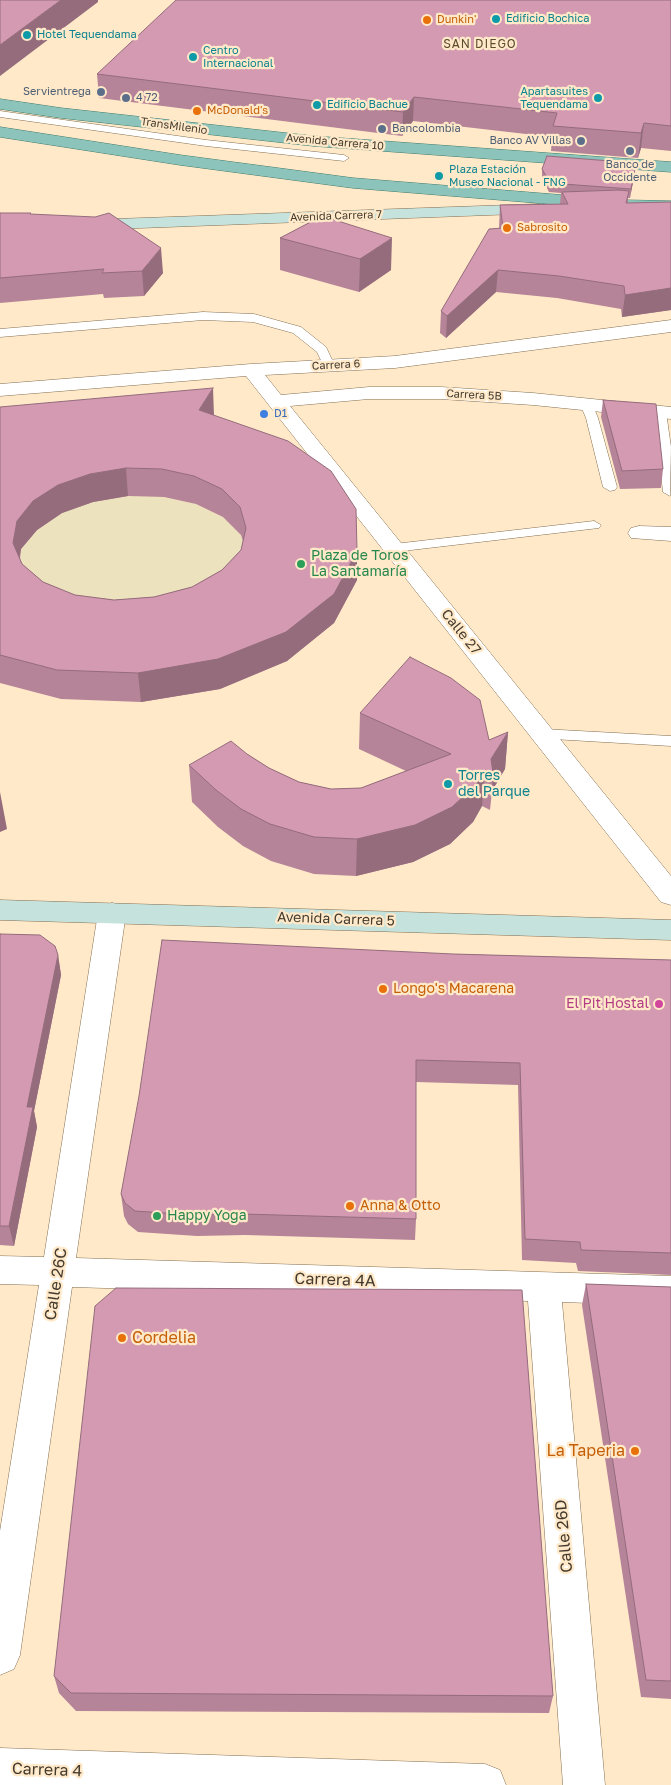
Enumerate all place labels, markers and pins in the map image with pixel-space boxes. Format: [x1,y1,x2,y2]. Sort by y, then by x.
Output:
place label: Edificio Bochica [506,12,589,26]
place label: Dunkin' [437,13,476,27]
marker: Edificio Bochica [490,13,502,25]
marker: Dunkin' [421,14,433,26]
place label: Hotel Tequendama [37,28,137,42]
marker: Hotel Tequendama [21,29,33,41]
place label: Centro Internacional [203,44,273,70]
marker: Centro Internacional [187,51,199,63]
place label: Servientrega [23,85,91,99]
place label: Apartasuites Tequendama [520,85,588,111]
marker: Servientrega [95,86,107,98]
place label: 4 72 [136,91,158,105]
marker: 4 72 [120,92,132,104]
marker: Apartasuites Tequendama [592,92,604,104]
place label: Edificio Bachue [327,98,408,112]
marker: Edificio Bachue [311,99,323,111]
place label: McDonald's [207,104,268,118]
marker: McDonald's [191,105,203,117]
place label: Bancolombia [392,122,461,136]
marker: Bancolombia [376,123,388,135]
place label: Banco AV Villas [489,134,571,148]
marker: Banco AV Villas [575,135,587,147]
marker: Banco de Occidente [624,145,636,157]
place label: Banco de Occidente [603,158,657,184]
place label: Plaza Estación Museo Nacional - FNG [449,163,566,189]
marker: Plaza Estación Museo Nacional - FNG [433,170,445,182]
place label: Sabrosito [517,221,568,235]
marker: Sabrosito [501,222,513,234]
place label: D1 [274,407,287,421]
marker: D1 [258,408,270,420]
place label: Plaza de Toros La Santamaría [311,548,408,580]
marker: Plaza de Toros La Santamaría [295,558,307,570]
place label: Torres del Parque [458,768,530,800]
marker: Torres del Parque [442,778,454,790]
place label: Longo's Macarena [393,981,514,997]
marker: Longo's Macarena [377,983,389,995]
place label: El Pit Hostal [566,996,649,1012]
marker: El Pit Hostal [653,998,665,1010]
place label: Anna & Otto [360,1198,441,1214]
marker: Anna & Otto [344,1200,356,1212]
place label: Happy Yoga [167,1208,247,1224]
marker: Happy Yoga [151,1210,163,1222]
place label: Cordelia [132,1328,196,1348]
marker: Cordelia [116,1332,128,1344]
place label: La Taperia [546,1441,625,1461]
marker: La Taperia [629,1445,641,1457]

